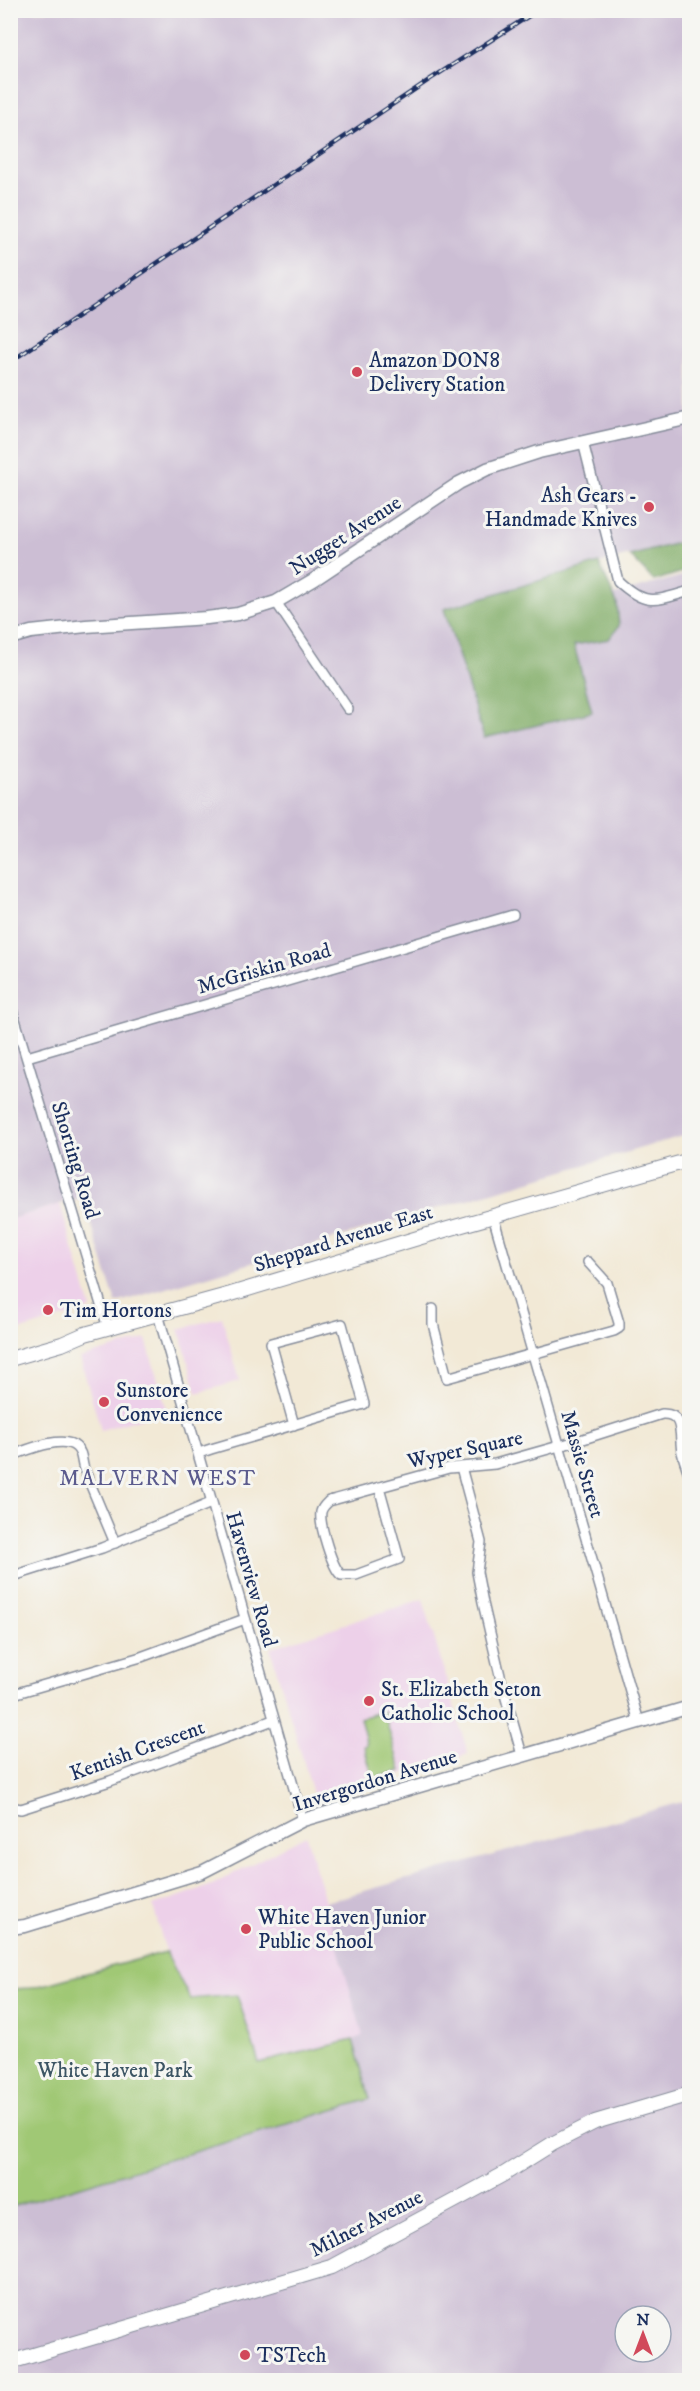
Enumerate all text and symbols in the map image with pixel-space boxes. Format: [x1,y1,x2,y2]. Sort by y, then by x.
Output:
place label: Amazon DON8 Delivery Station [369,348,505,398]
marker: Amazon DON8 Delivery Station [350,365,364,379]
place label: Ash Gears - Handmade Knives [485,483,637,533]
street label: Nugget Avenue [285,490,406,582]
marker: Ash Gears - Handmade Knives [642,500,656,514]
street label: McGriskin Road [195,937,335,1000]
street label: Shorting Road [45,1099,105,1223]
street label: Sheppard Avenue East [251,1199,436,1279]
place label: Tim Hortons [60,1298,172,1324]
marker: Tim Hortons [41,1303,55,1317]
place label: Sunstore Convenience [116,1378,223,1428]
marker: Sunstore Convenience [97,1395,111,1409]
street label: Massie Street [554,1408,610,1521]
street label: Wyper Square [404,1425,526,1475]
district label: MALVERN WEST [59,1465,257,1492]
street label: Havenview Road [219,1508,283,1651]
place label: St. Elizabeth Seton Catholic School [381,1677,541,1727]
marker: St. Elizabeth Seton Catholic School [362,1694,376,1708]
street label: Kentish Crescent [66,1714,209,1787]
street label: Invergordon Avenue [290,1744,461,1818]
place label: White Haven Junior Public School [257,1905,427,1955]
marker: White Haven Junior Public School [239,1922,253,1936]
park label: White Haven Park [36,2058,193,2084]
street label: Milner Avenue [306,2184,428,2263]
north arrow [613,2304,673,2364]
text: N [636,2310,650,2330]
place label: TSTech [257,2343,326,2369]
marker: TSTech [238,2348,252,2362]

